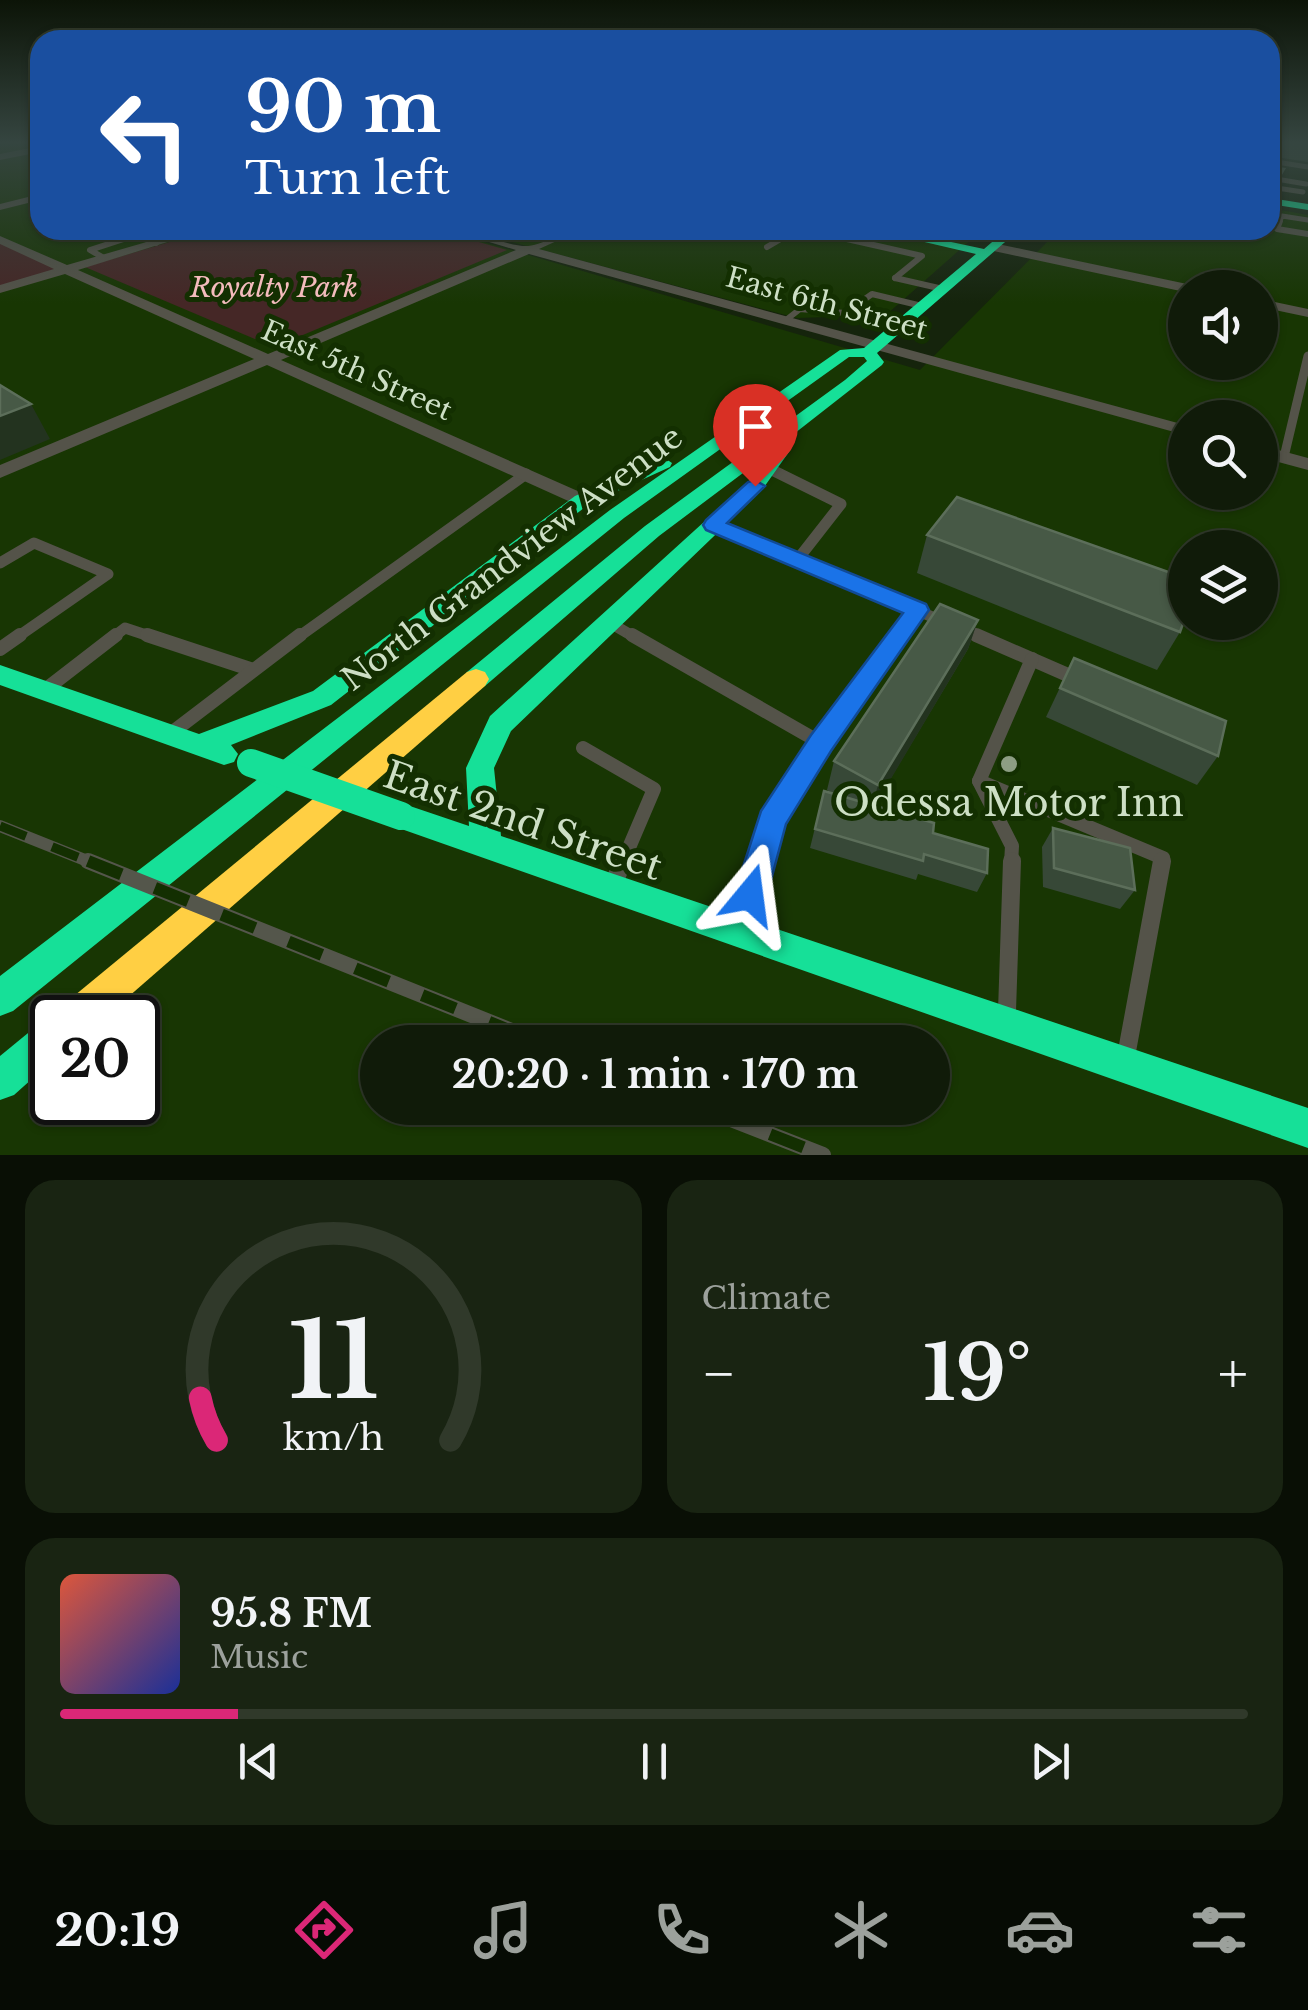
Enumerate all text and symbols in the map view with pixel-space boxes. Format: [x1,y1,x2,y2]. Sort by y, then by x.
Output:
text: 90 m [245,64,441,151]
icon: left [80,70,210,200]
text: Turn left [245,150,450,206]
street label: East 6th Street [722,260,932,347]
park label: Royalty Park [189,270,358,305]
map controls [1168,270,1278,640]
button: sound [1168,270,1278,380]
street label: East 5th Street [256,313,458,428]
pin [713,384,798,487]
icon: arrive [728,399,783,454]
button: search [1168,400,1278,510]
street label: North Grandview Avenue [334,417,690,699]
button: layers [1168,530,1278,640]
street label: East 2nd Street [378,751,669,890]
marker: Odessa Motor Inn [998,753,1020,775]
place label: Odessa Motor Inn [834,779,1184,826]
position arrow [698,843,802,947]
speed limit sign: 20 [30,995,160,1125]
text: 20:20 · 1 min · 170 m [452,1051,858,1098]
text: Climate [702,1278,831,1318]
text: 11 [288,1297,379,1426]
text: 19° [923,1327,1031,1420]
text: − [702,1340,736,1408]
text: + [1218,1340,1248,1408]
text: km/h [283,1415,384,1460]
text: 95.8 FM [210,1590,372,1637]
text: Music [210,1637,308,1677]
icon: previous [231,1734,286,1789]
icon: pause [627,1734,682,1789]
icon: next [1023,1734,1078,1789]
icon: directions [289,1895,359,1965]
icon: music [468,1895,538,1965]
icon: phone [647,1895,717,1965]
icon: climate [826,1895,896,1965]
icon: car [1005,1895,1075,1965]
icon: filters [1184,1895,1254,1965]
text: 20:19 [54,1902,180,1958]

